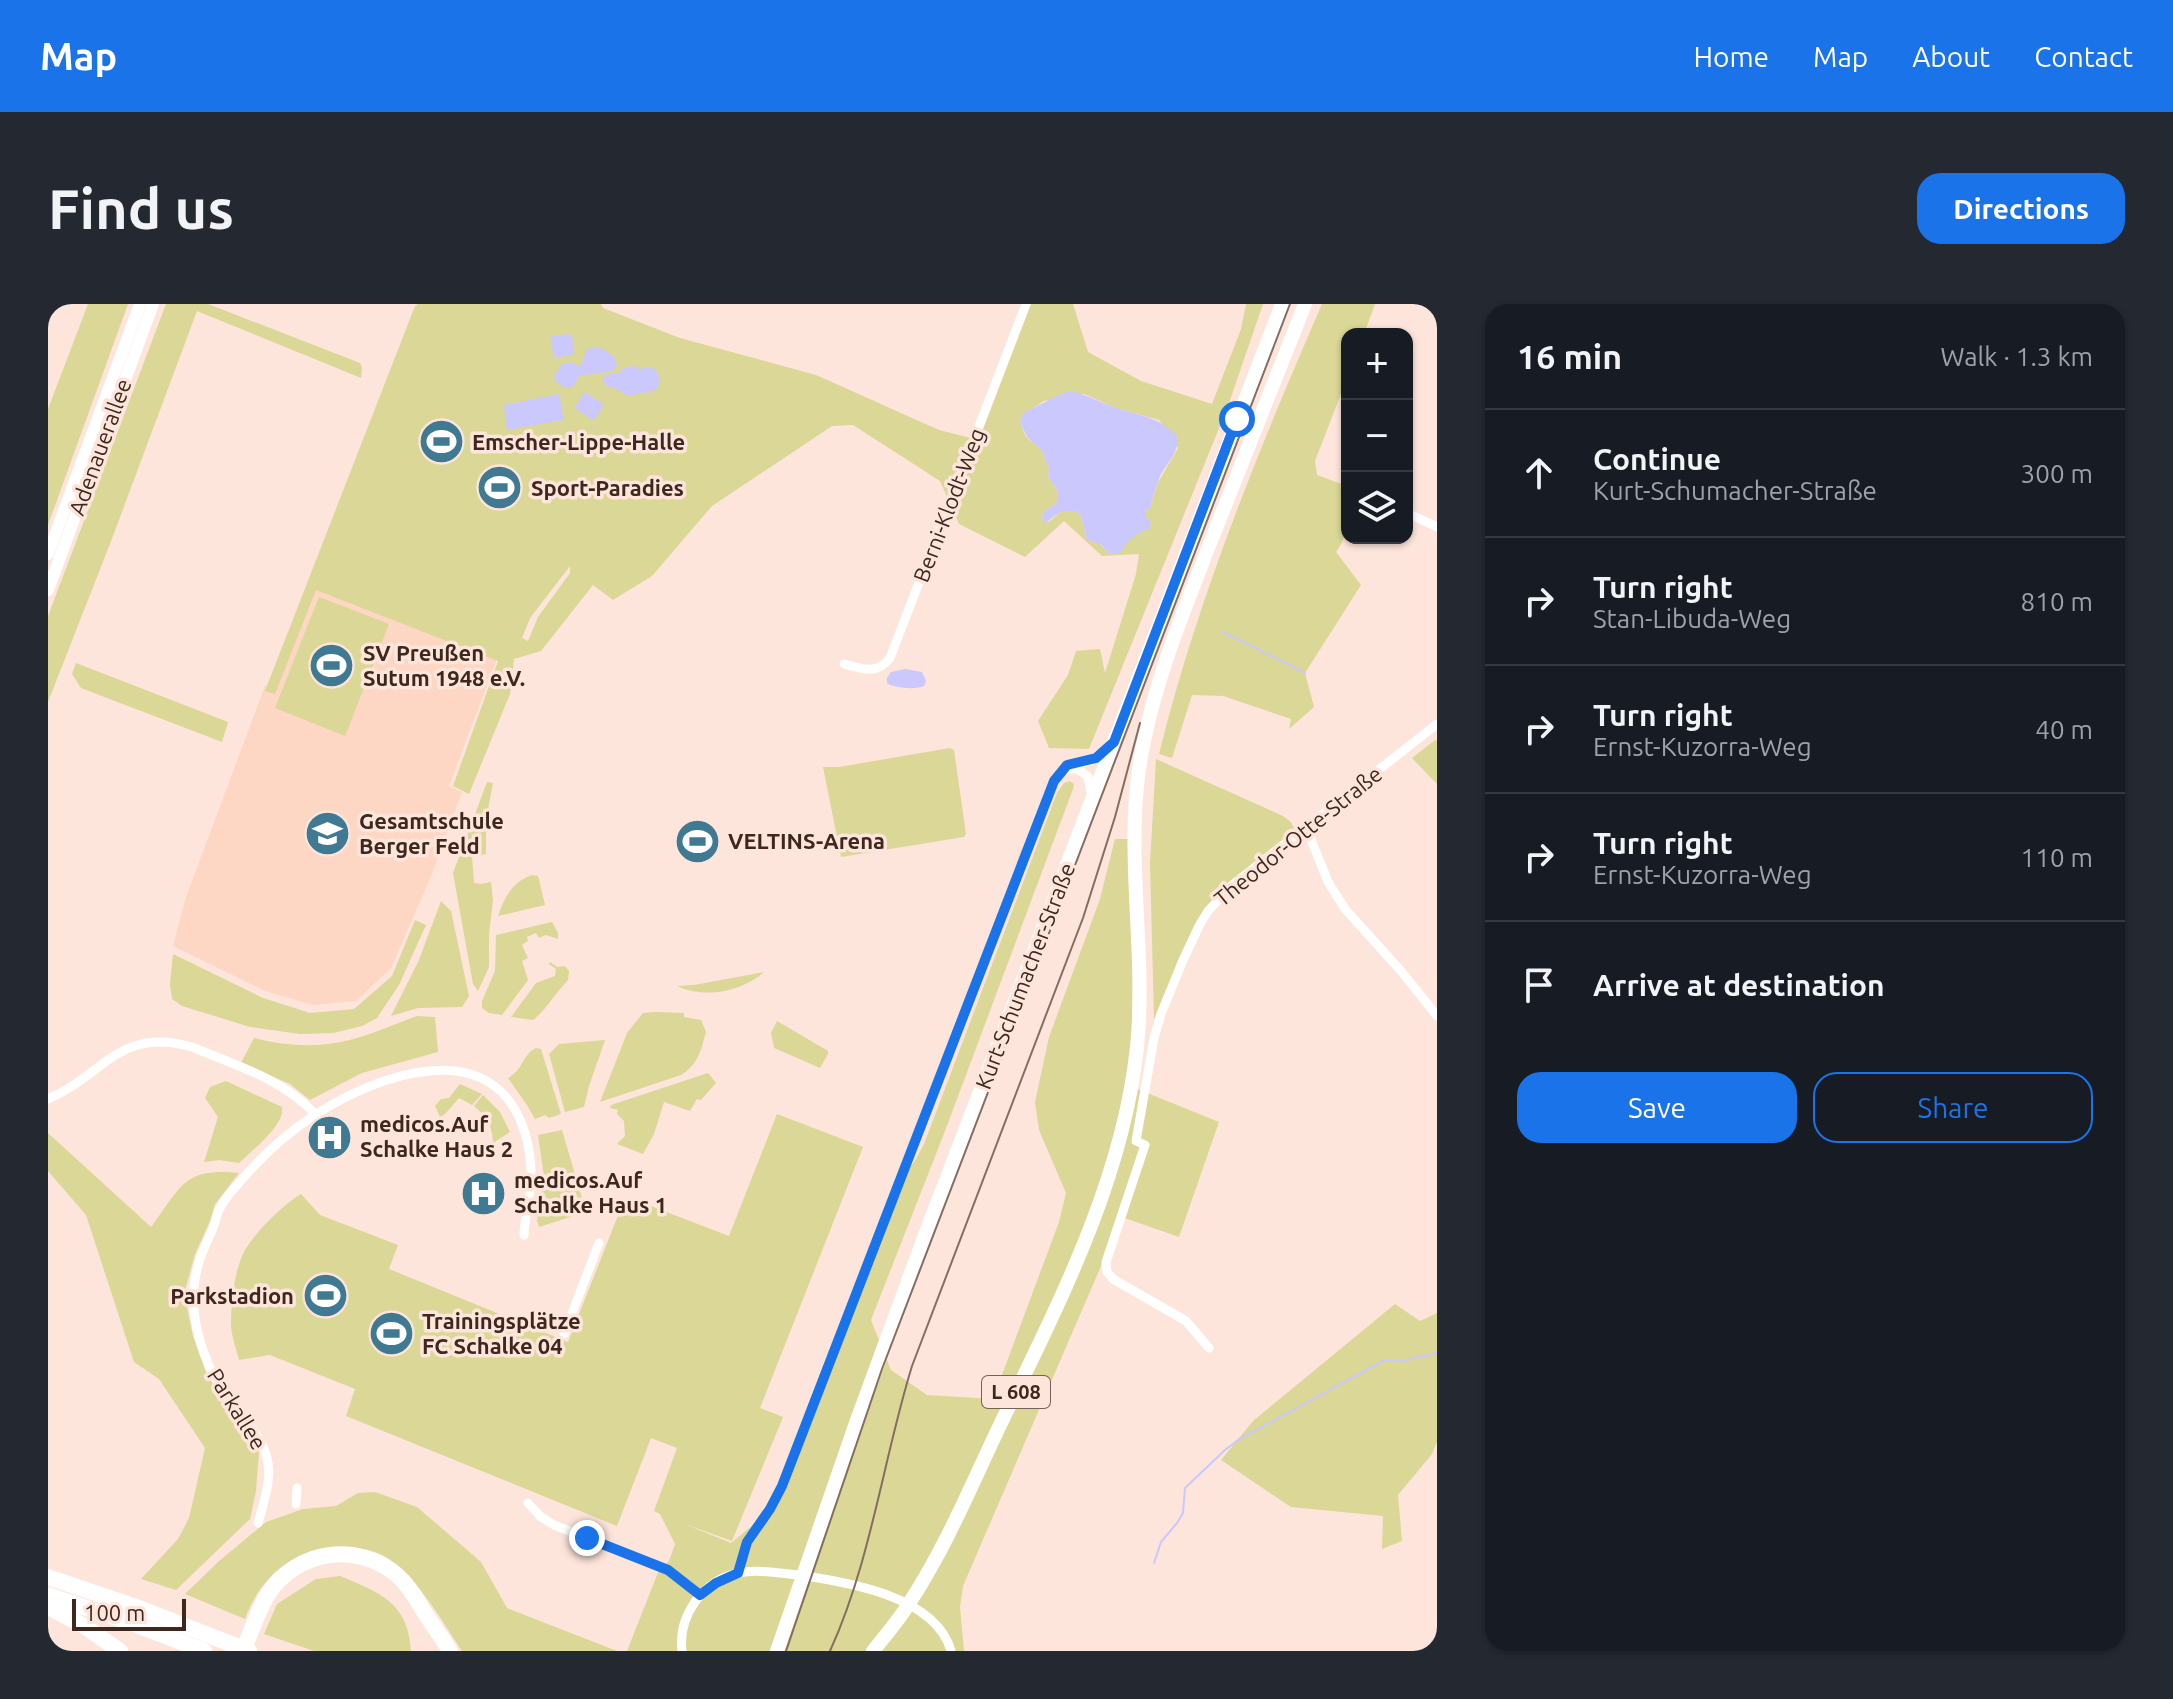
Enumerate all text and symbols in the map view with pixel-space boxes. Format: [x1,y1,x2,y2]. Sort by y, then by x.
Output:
text: Map [40,35,117,77]
text: Home [1694,41,1769,72]
text: Map [1813,41,1868,72]
text: About [1912,41,1990,72]
text: Contact [2034,41,2133,72]
button: Directions [1917,173,2125,244]
text: Find us [48,177,234,240]
map controls [1341,328,1413,544]
button: + [1341,328,1413,400]
text: 16 min [1517,337,1622,375]
text: Walk · 1.3 km [1941,342,2093,371]
street label: Adenauerallee [63,375,136,518]
button: − [1341,400,1413,472]
route start [1219,401,1255,437]
sports icon: Emscher-Lippe-Halle [417,418,465,466]
street label: Berni-Klodt-Weg [908,424,989,585]
place label: Emscher-Lippe-Halle [472,429,685,454]
text: Continue [1593,442,1721,476]
icon: ahead [1517,451,1561,495]
text: 300 m [2021,459,2093,488]
sports icon: Sport-Paradies [476,464,524,512]
button: layers [1341,472,1413,544]
place label: Sport-Paradies [531,475,684,500]
text: Kurt-Schumacher-Straße [1593,476,1877,505]
text: Turn right [1593,570,1733,604]
icon: right [1517,579,1561,623]
text: 810 m [2021,587,2093,616]
text: Stan-Libuda-Weg [1593,604,1791,633]
place label: SV Preußen Sutum 1948 e.V. [363,640,525,690]
sports icon: SV Preußen Sutum 1948 e.V. [308,642,356,690]
text: Turn right [1593,698,1733,732]
icon: right [1517,707,1561,751]
text: 40 m [2035,715,2093,744]
text: Ernst-Kuzorra-Weg [1593,732,1812,761]
street label: Theodor-Otte-Straße [1209,760,1386,911]
place label: Gesamtschule Berger Feld [359,808,504,858]
school or university icon: Gesamtschule Berger Feld [304,810,352,858]
sports icon: VELTINS-Arena [673,817,721,865]
text: Turn right [1593,826,1733,860]
place label: VELTINS-Arena [728,828,885,853]
icon: right [1517,835,1561,879]
text: 110 m [2021,843,2093,872]
street label: Kurt-Schumacher-Straße [970,859,1079,1092]
text: Ernst-Kuzorra-Weg [1593,860,1812,889]
icon: arrive [1517,963,1561,1007]
text: Arrive at destination [1593,968,1885,1002]
button: Save [1517,1072,1797,1143]
button: Share [1813,1072,2093,1143]
place label: medicos.Auf Schalke Haus 2 [360,1111,513,1161]
hospital icon: medicos.Auf Schalke Haus 2 [305,1113,353,1161]
place label: medicos.Auf Schalke Haus 1 [514,1167,667,1217]
hospital icon: medicos.Auf Schalke Haus 1 [459,1169,507,1217]
sports icon: Parkstadion [301,1272,349,1320]
place label: Parkstadion [170,1283,294,1308]
place label: Trainingsplätze FC Schalke 04 [422,1308,581,1358]
sports icon: Trainingsplätze FC Schalke 04 [367,1310,415,1358]
street label: Parkallee [203,1364,272,1454]
road number: L 608 [982,1376,1050,1408]
route end [569,1520,605,1556]
scale bar [72,1595,186,1631]
text: 100 m [84,1600,145,1625]

